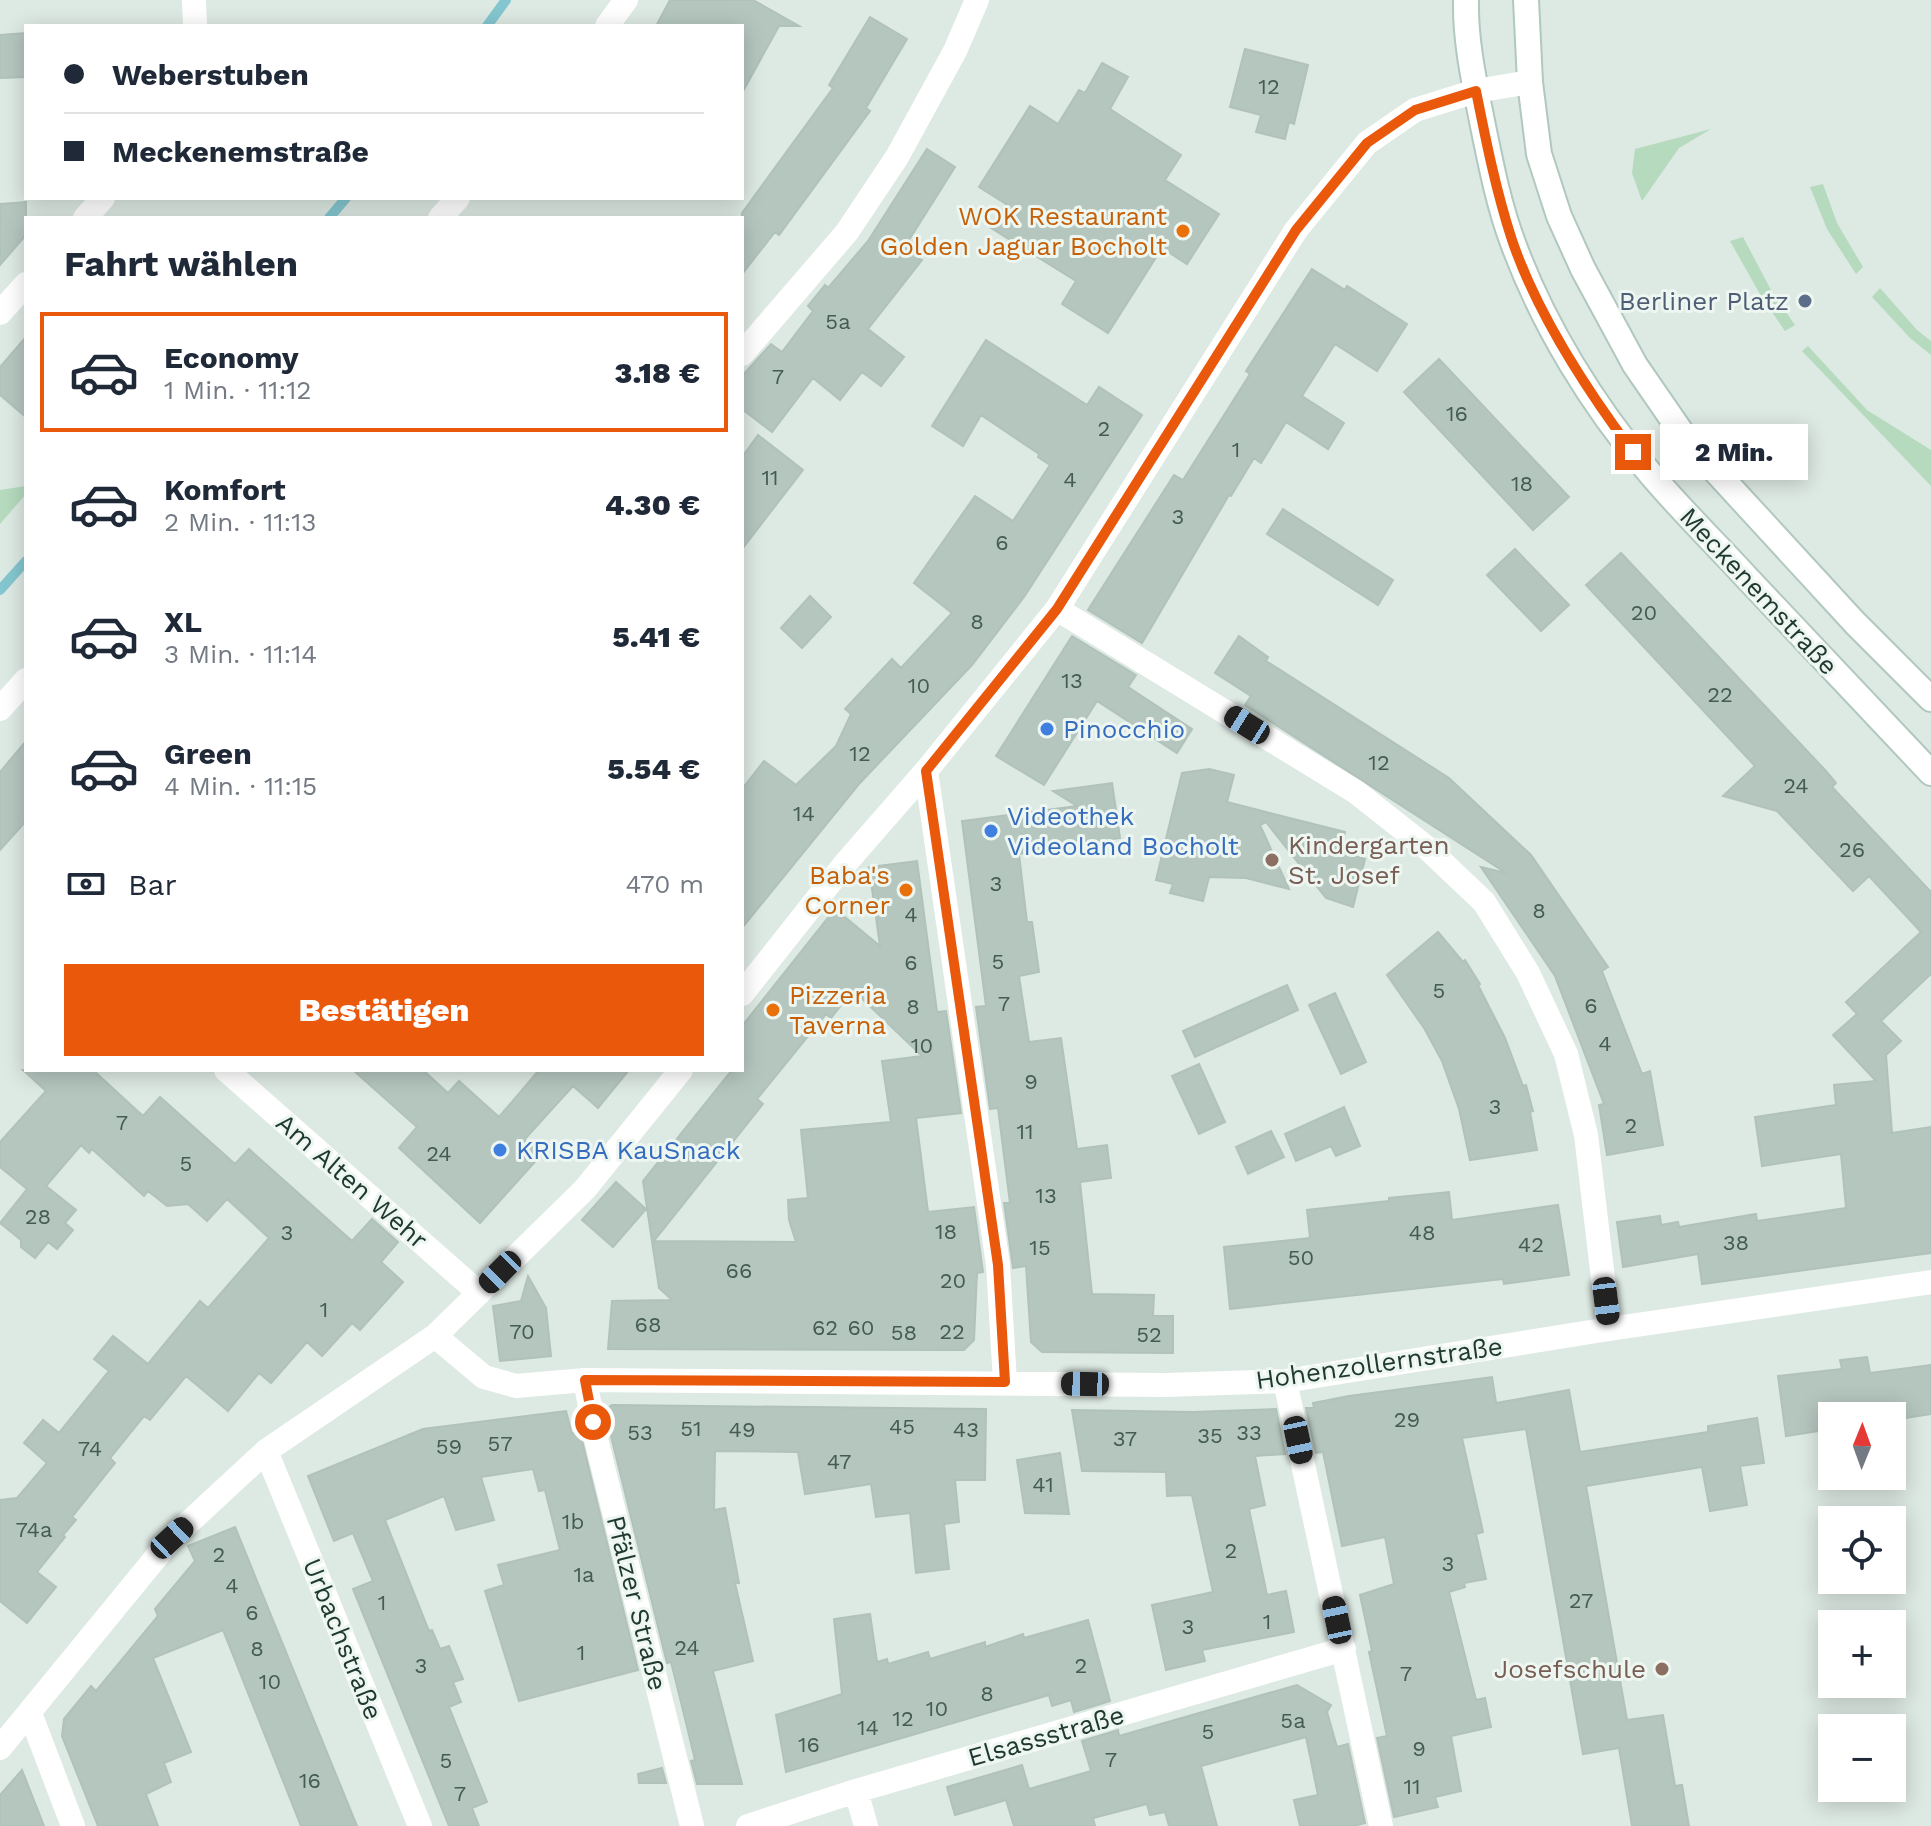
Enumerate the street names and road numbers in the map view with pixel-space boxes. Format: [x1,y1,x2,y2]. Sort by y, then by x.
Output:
street label: Meckenemstraße [1674,501,1844,681]
street label: Am Alten Wehr [270,1107,434,1255]
street label: Hohenzollernstraße [1254,1331,1504,1395]
street label: Pfälzer Straße [601,1512,673,1694]
street label: Urbachstraße [297,1554,389,1724]
street label: Elsassstraße [964,1699,1128,1773]

